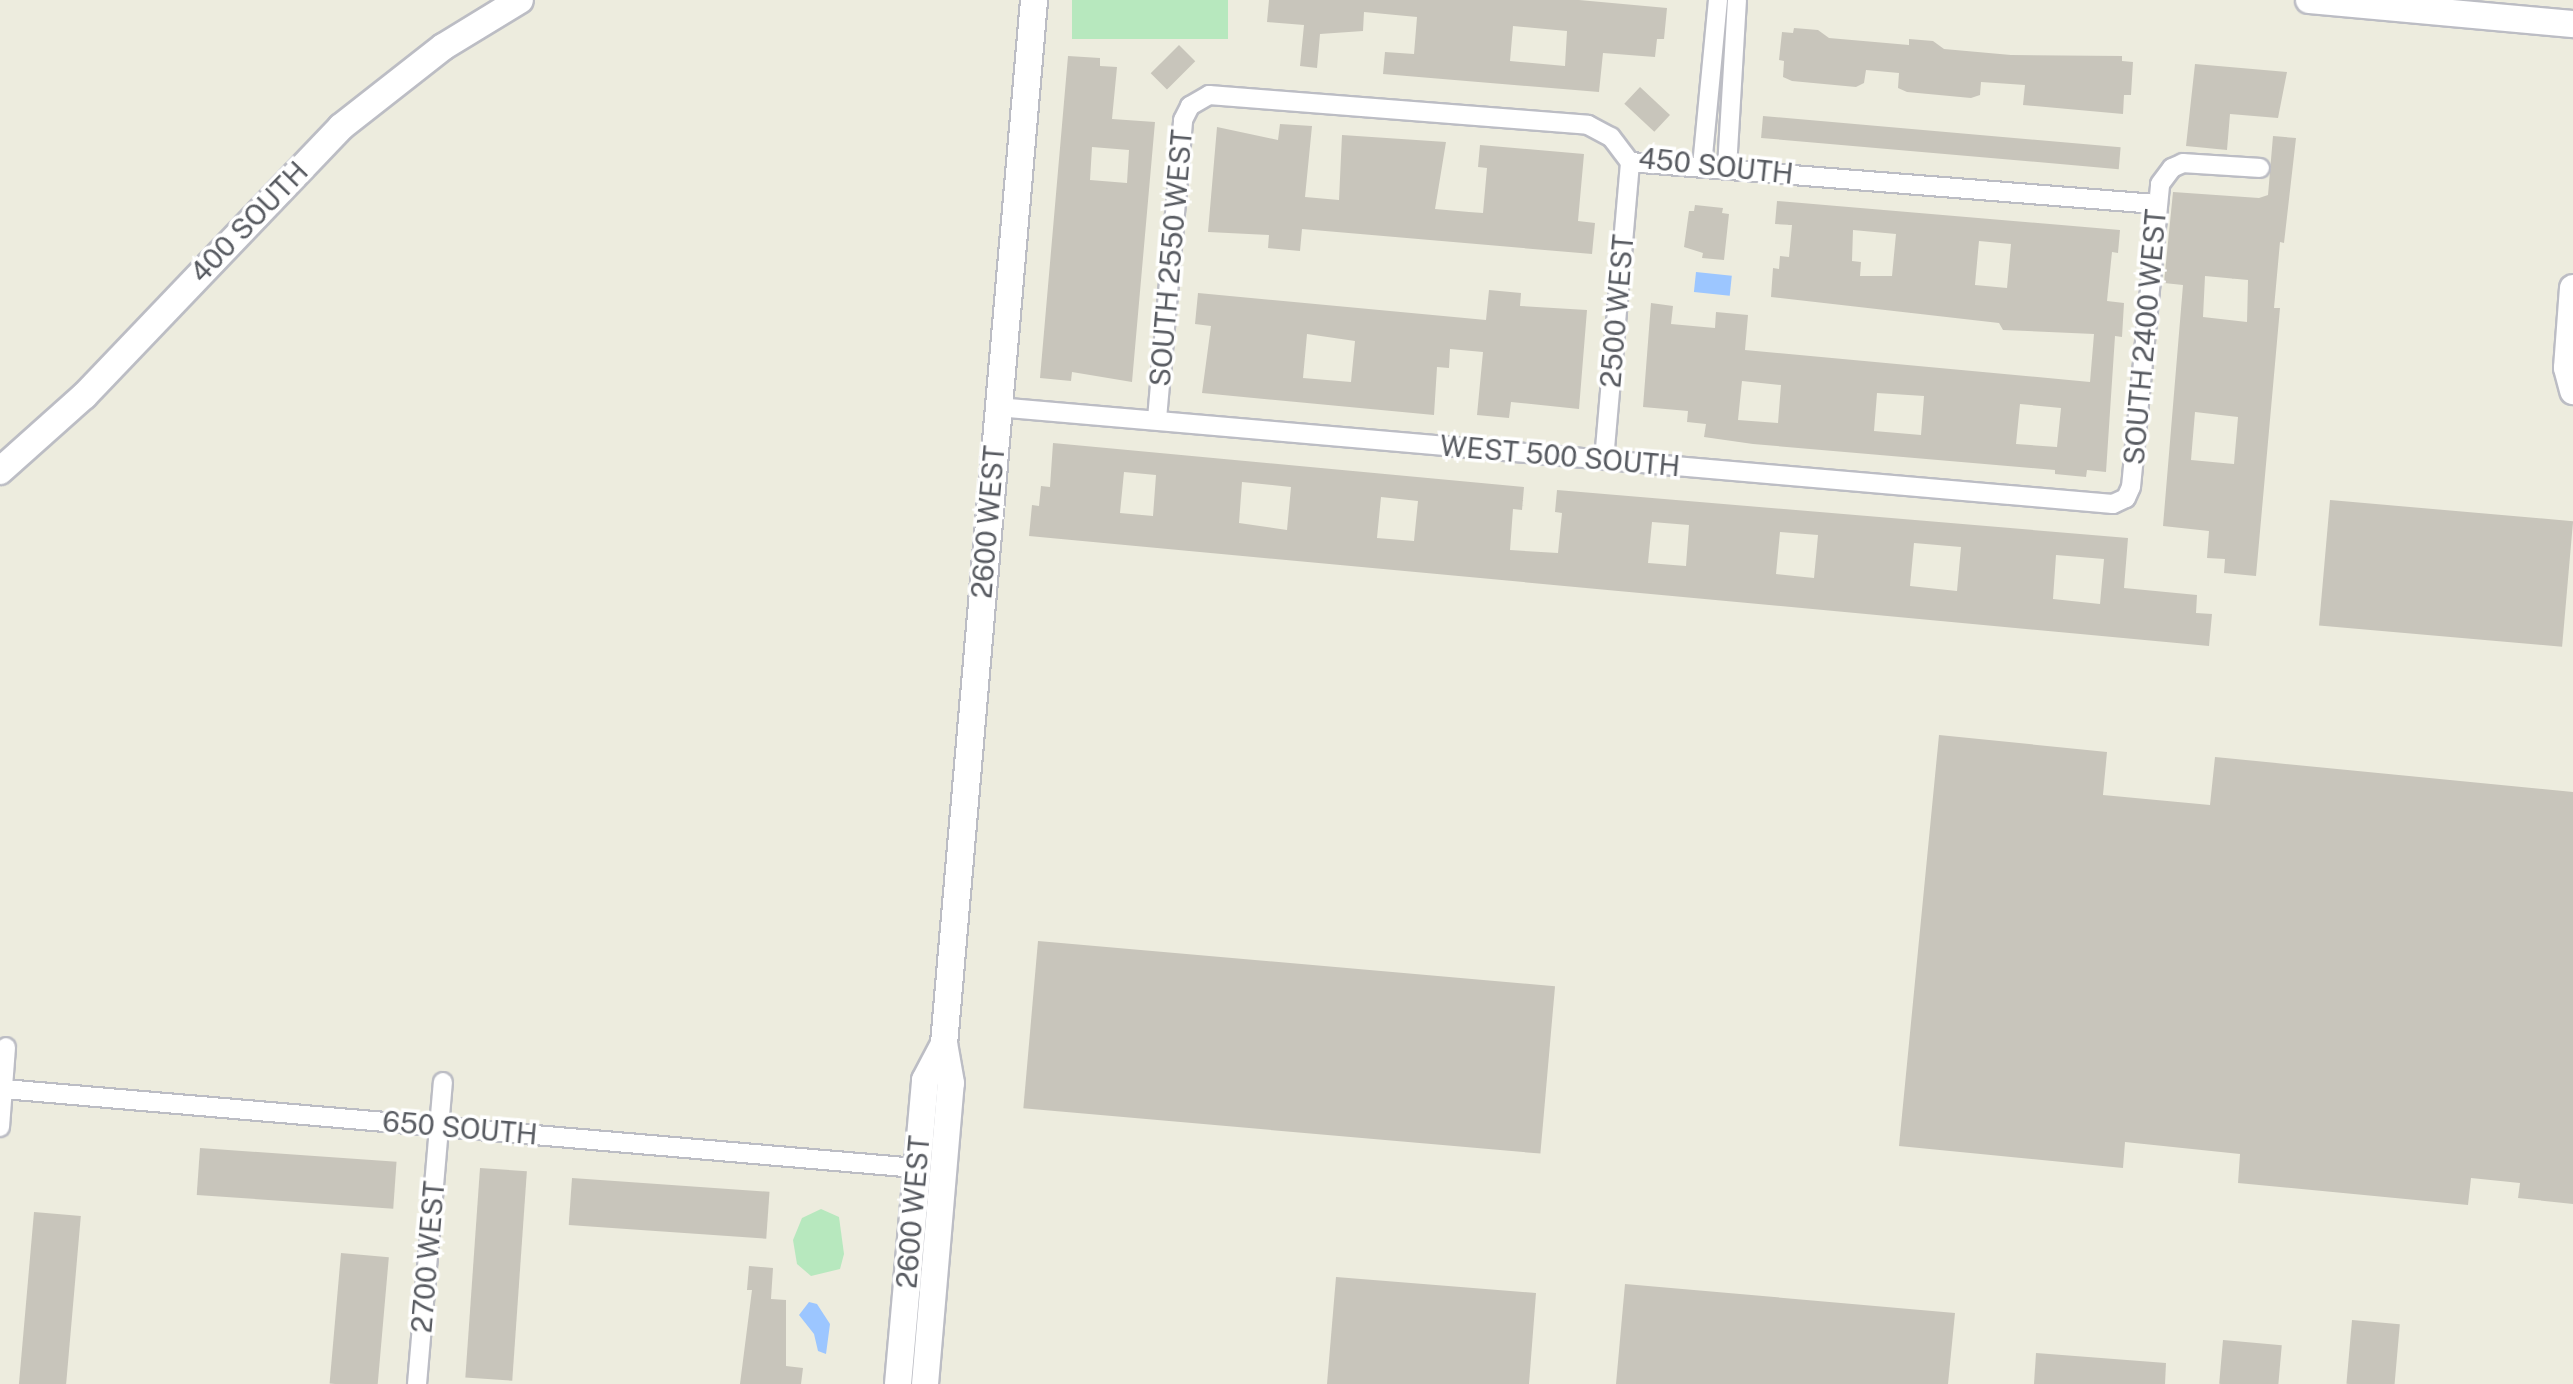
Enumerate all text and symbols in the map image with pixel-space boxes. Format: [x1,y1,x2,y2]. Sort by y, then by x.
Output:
street label: SOUTH 2550 WEST [1143,128,1199,388]
street label: 450 SOUTH [1637,141,1795,191]
street label: 400 SOUTH [183,155,315,289]
street label: SOUTH 2400 WEST [2117,207,2173,467]
street label: 2500 WEST [1594,233,1640,389]
street label: WEST 500 SOUTH [1439,429,1681,483]
street label: 2600 WEST [965,444,1011,600]
street label: 650 SOUTH [381,1104,539,1152]
street label: 2600 WEST [890,1134,936,1290]
street label: 2700 WEST [405,1179,451,1335]

